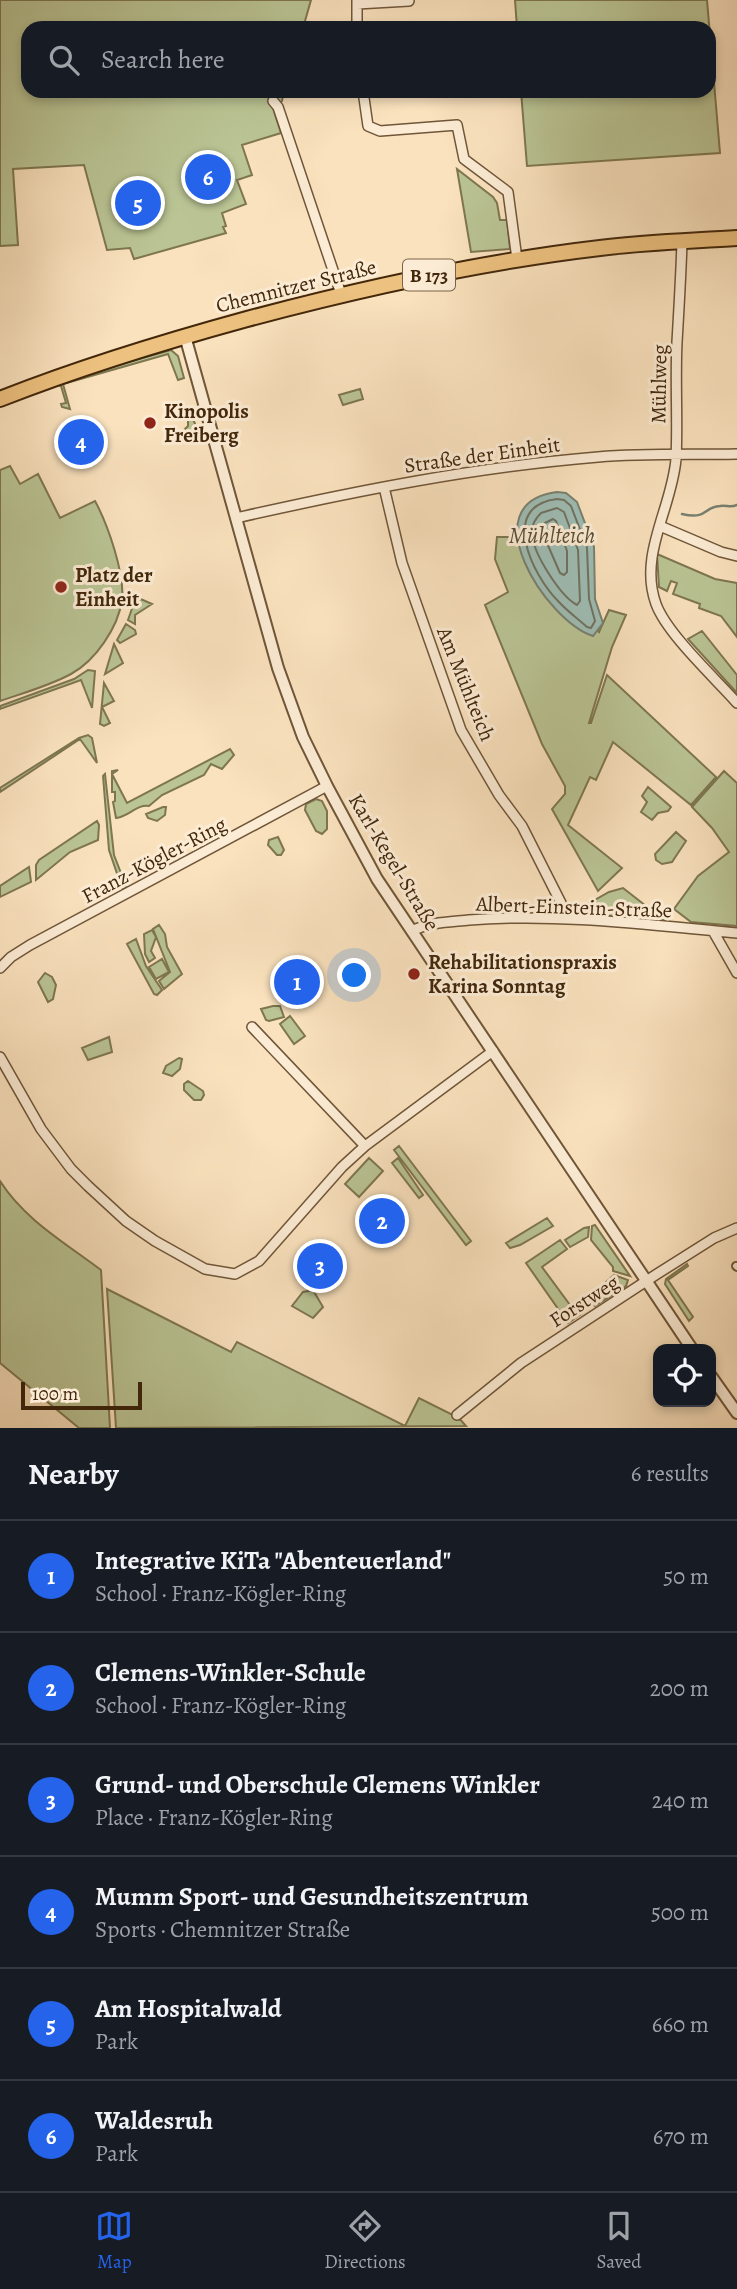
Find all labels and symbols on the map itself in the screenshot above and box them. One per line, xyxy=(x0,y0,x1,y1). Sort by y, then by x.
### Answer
pin: 6 xyxy=(185,151,231,203)
pin: 5 xyxy=(115,177,161,229)
street label: Chemnitzer Straße xyxy=(213,253,379,319)
road number: B 173 xyxy=(403,260,455,290)
street label: Mühlweg xyxy=(644,344,674,424)
place label: Kinopolis Freiberg xyxy=(164,397,249,449)
marker: Kinopolis Freiberg xyxy=(142,415,158,431)
pin: 4 xyxy=(58,416,104,468)
street label: Straße der Einheit xyxy=(402,430,562,480)
water label: Mühlteich xyxy=(509,520,595,551)
place label: Platz der Einheit xyxy=(75,561,153,613)
marker: Platz der Einheit xyxy=(53,579,69,595)
street label: Am Mühlteich xyxy=(430,622,502,745)
street label: Karl-Kegel-Straße xyxy=(342,788,446,936)
street label: Franz-Kögler-Ring xyxy=(77,810,232,910)
street label: Albert-Einstein-Straße xyxy=(474,890,673,924)
place label: Rehabilitationspraxis Karina Sonntag xyxy=(428,948,617,1000)
pin: 1 xyxy=(274,956,320,1008)
your location xyxy=(337,958,371,992)
marker: Rehabilitationspraxis Karina Sonntag xyxy=(406,966,422,982)
pin: 2 xyxy=(359,1195,405,1247)
pin: 3 xyxy=(297,1240,343,1292)
street label: Forstweg xyxy=(544,1268,625,1334)
scale bar xyxy=(21,1379,142,1411)

